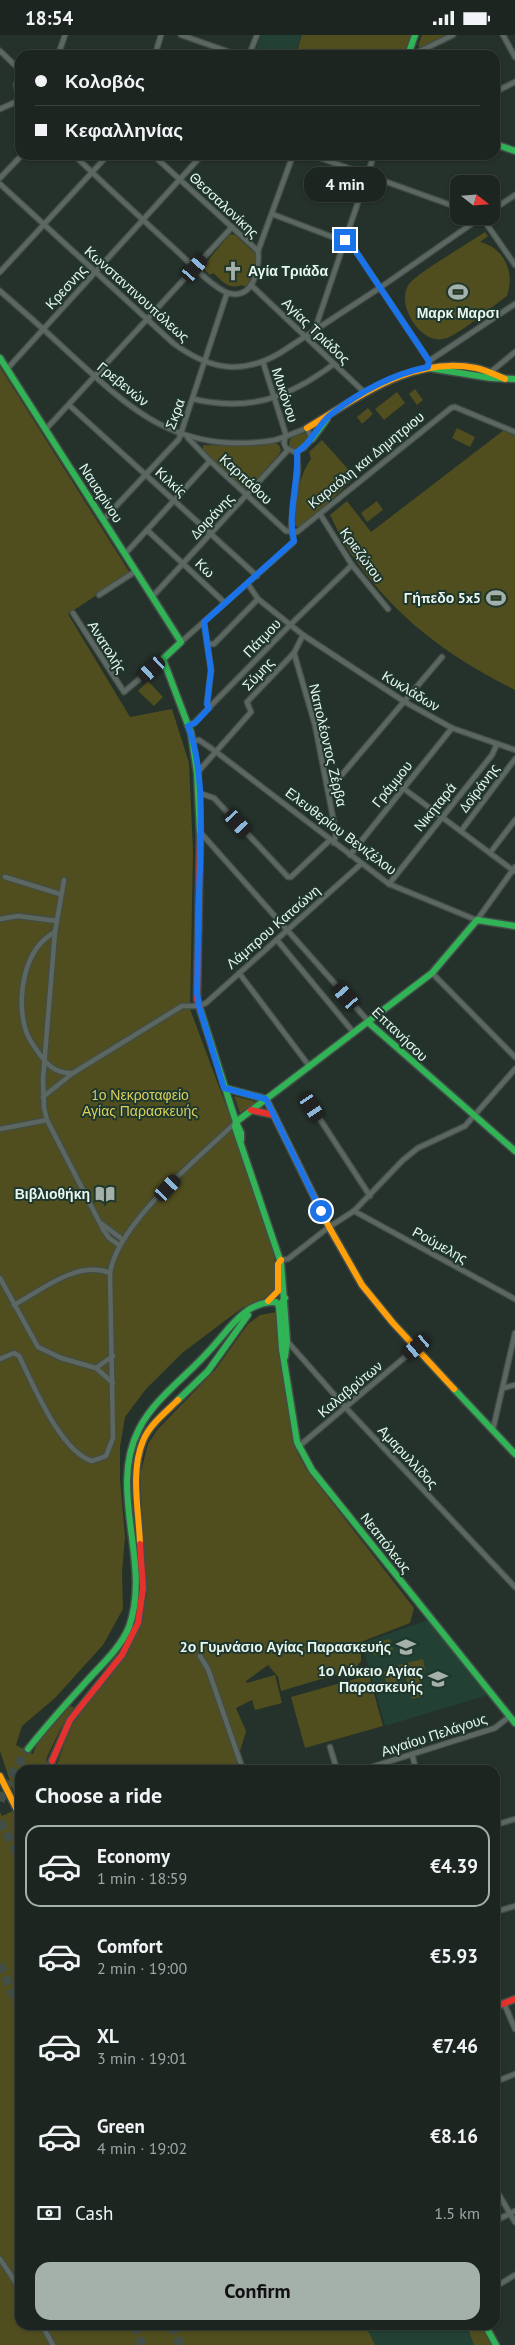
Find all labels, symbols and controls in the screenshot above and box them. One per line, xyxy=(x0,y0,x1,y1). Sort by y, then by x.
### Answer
text: 18:54 xyxy=(25,6,73,30)
text: Κολοβός xyxy=(65,69,145,93)
text: Κεφαλληνίας xyxy=(65,118,183,142)
callout: 4 min xyxy=(304,167,386,203)
street label: Θεσσαλονίκης xyxy=(185,168,263,242)
text: 4 min xyxy=(325,174,365,194)
north arrow xyxy=(450,175,500,225)
map controls xyxy=(450,175,500,225)
route end xyxy=(334,229,356,251)
street label: Κωνσταντινουπόλεως xyxy=(81,242,193,346)
car xyxy=(179,252,210,284)
church icon: Αγία Τριάδα xyxy=(222,260,244,282)
street label: Κρεσνης xyxy=(41,261,91,313)
place label: Αγία Τριάδα xyxy=(248,262,329,280)
sports icon: Μαρκ Μαρσι xyxy=(447,281,469,303)
street label: Αγίας Τριάδος xyxy=(278,294,354,368)
place label: Μαρκ Μαρσι xyxy=(417,304,499,322)
street label: Γρεβενών xyxy=(94,358,152,410)
street label: Μυκόνου xyxy=(268,365,302,425)
street label: Σκρα xyxy=(161,396,189,432)
street label: Καραόλη και Δημητριου xyxy=(304,408,428,512)
street label: Καρπάθου xyxy=(216,450,276,508)
street label: Ναυαρίνου xyxy=(75,460,127,526)
street label: Κιλκίς xyxy=(151,463,191,501)
street label: Δοιράνης xyxy=(186,489,238,543)
street label: Κριεζώτου xyxy=(336,524,388,586)
street label: Κω xyxy=(192,555,219,581)
sports icon: Γήπεδο 5x5 xyxy=(485,587,507,609)
place label: Γήπεδο 5x5 xyxy=(404,589,481,607)
street label: Πάτμου xyxy=(239,615,285,661)
street label: Ανατολής xyxy=(84,617,130,677)
car xyxy=(135,653,168,685)
street label: Σύμης xyxy=(238,654,278,694)
street label: Κυκλάδων xyxy=(379,667,443,715)
street label: Ναπολέοντος Ζέρβα xyxy=(305,682,351,808)
street label: Γράμμου xyxy=(368,757,416,811)
street label: Δοϊράνης xyxy=(455,760,503,816)
street label: Νικηταρά xyxy=(410,779,460,835)
street label: Ελευθερίου Βενιζέλου xyxy=(282,783,400,879)
car xyxy=(222,807,253,839)
street label: Λάμπρου Κατσώνη xyxy=(222,881,324,973)
car xyxy=(330,980,361,1012)
street label: Επτανήσου xyxy=(368,1003,432,1065)
park label: 1ο Νεκροταφείο Αγίας Παρασκευής xyxy=(82,1086,198,1120)
car xyxy=(297,1090,326,1124)
car xyxy=(152,1172,183,1204)
library icon: Βιβλιοθήκη xyxy=(94,1183,116,1205)
place label: Βιβλιοθήκη xyxy=(15,1185,90,1203)
route start xyxy=(310,1200,332,1222)
street label: Ρούμελης xyxy=(409,1223,471,1268)
car xyxy=(400,1332,433,1362)
street label: Καλαβρύτων xyxy=(314,1357,386,1421)
street label: Αμαρυλλίδος xyxy=(374,1422,442,1493)
street label: Νεαπόλεως xyxy=(357,1509,415,1577)
school or university icon: 2ο Γυμνάσιο Αγίας Παρασκευής xyxy=(395,1636,417,1658)
place label: 2ο Γυμνάσιο Αγίας Παρασκευής xyxy=(180,1638,391,1656)
place label: 1ο Λύκειο Αγίας Παρασκευής xyxy=(318,1662,423,1696)
school or university icon: 1ο Λύκειο Αγίας Παρασκευής xyxy=(427,1668,449,1690)
street label: Αιγαίου Πελάγους xyxy=(379,1709,489,1761)
text: Choose a ride xyxy=(35,1781,162,1809)
icon: car xyxy=(37,1844,82,1889)
text: Economy xyxy=(97,1844,170,1868)
text: €4.39 xyxy=(430,1854,478,1878)
text: 1 min · 18:59 xyxy=(97,1868,187,1888)
icon: car xyxy=(37,1934,82,1979)
text: Comfort xyxy=(97,1934,163,1958)
text: €5.93 xyxy=(430,1944,478,1968)
text: 2 min · 19:00 xyxy=(97,1958,187,1978)
icon: car xyxy=(37,2024,82,2069)
text: XL xyxy=(97,2024,119,2048)
text: €7.46 xyxy=(432,2034,478,2058)
text: 3 min · 19:01 xyxy=(97,2048,187,2068)
icon: car xyxy=(37,2114,82,2159)
text: Green xyxy=(97,2114,145,2138)
text: €8.16 xyxy=(430,2124,478,2148)
text: 4 min · 19:02 xyxy=(97,2138,187,2158)
icon: cash xyxy=(35,2199,63,2227)
text: Cash xyxy=(75,2201,113,2225)
text: 1.5 km xyxy=(434,2203,480,2223)
button: Confirm xyxy=(35,2262,480,2320)

